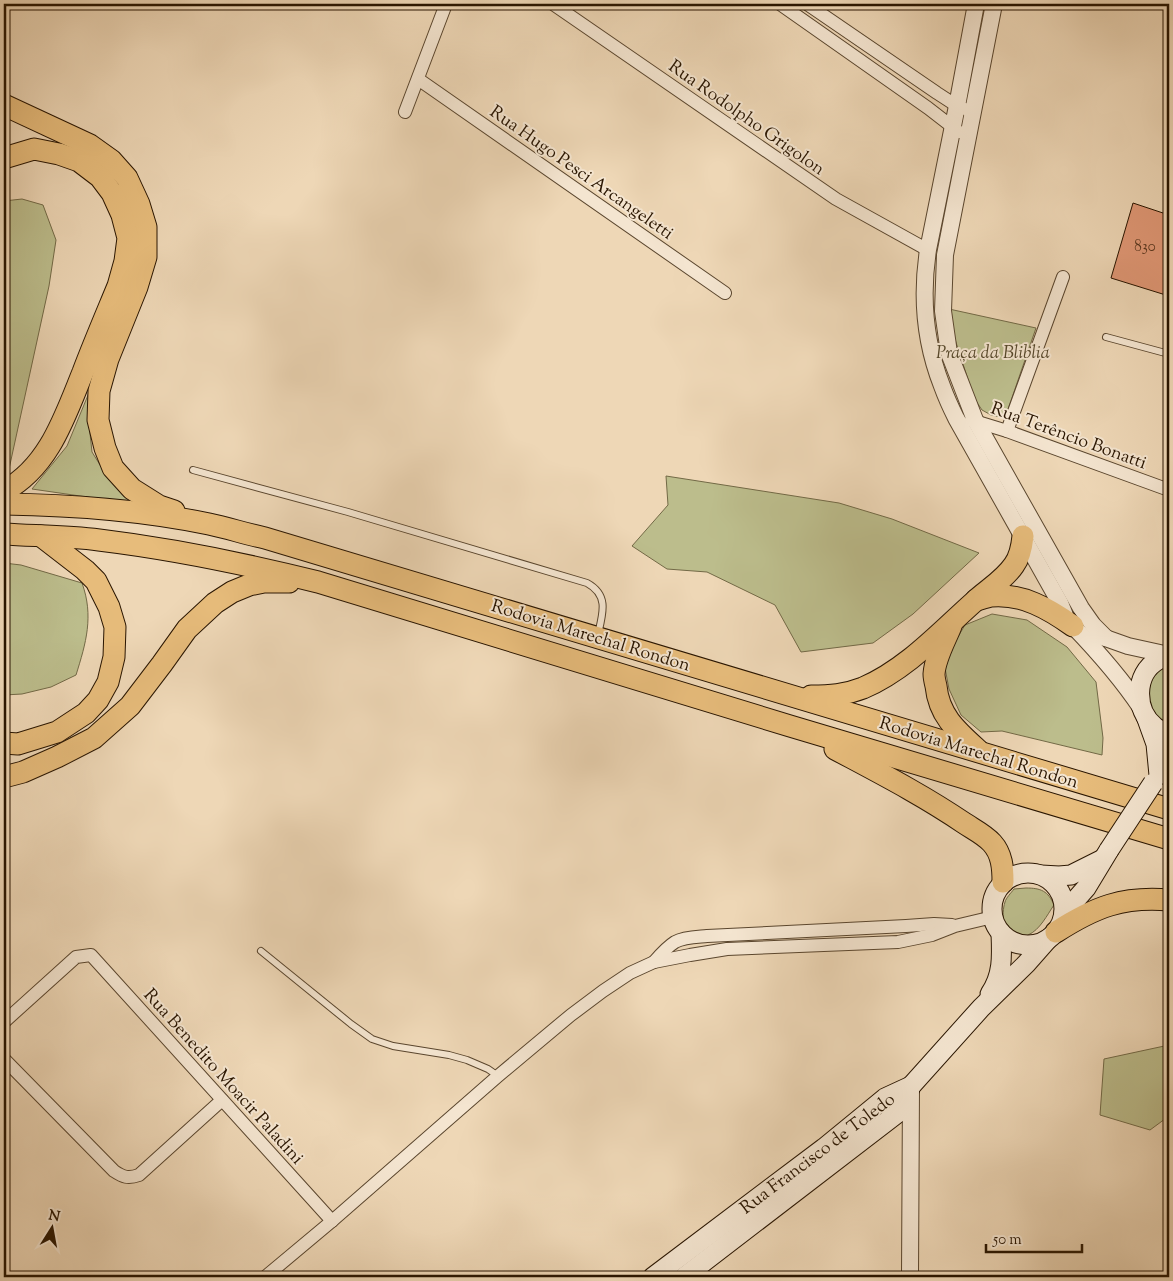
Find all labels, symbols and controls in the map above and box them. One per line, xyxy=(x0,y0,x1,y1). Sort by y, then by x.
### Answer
street label: Rua Rodolpho Grigolon xyxy=(662,55,830,183)
street label: Rua Hugo Pesci Arcangeletti xyxy=(484,100,678,247)
house number: 830 xyxy=(1134,237,1156,258)
park label: Praça da Bliblia xyxy=(936,341,1050,367)
street label: Rua Terêncio Bonatti xyxy=(987,397,1150,477)
street label: Rodovia Marechal Rondon xyxy=(488,594,693,680)
street label: Rodovia Marechal Rondon xyxy=(876,711,1081,797)
street label: Rua Benedito Moacir Paladini xyxy=(136,984,309,1171)
street label: Rua Francisco de Toledo xyxy=(735,1087,901,1222)
north arrow xyxy=(28,1204,78,1254)
text: N xyxy=(47,1206,61,1228)
scale bar xyxy=(986,1221,1082,1253)
text: 50 m xyxy=(992,1230,1022,1251)

